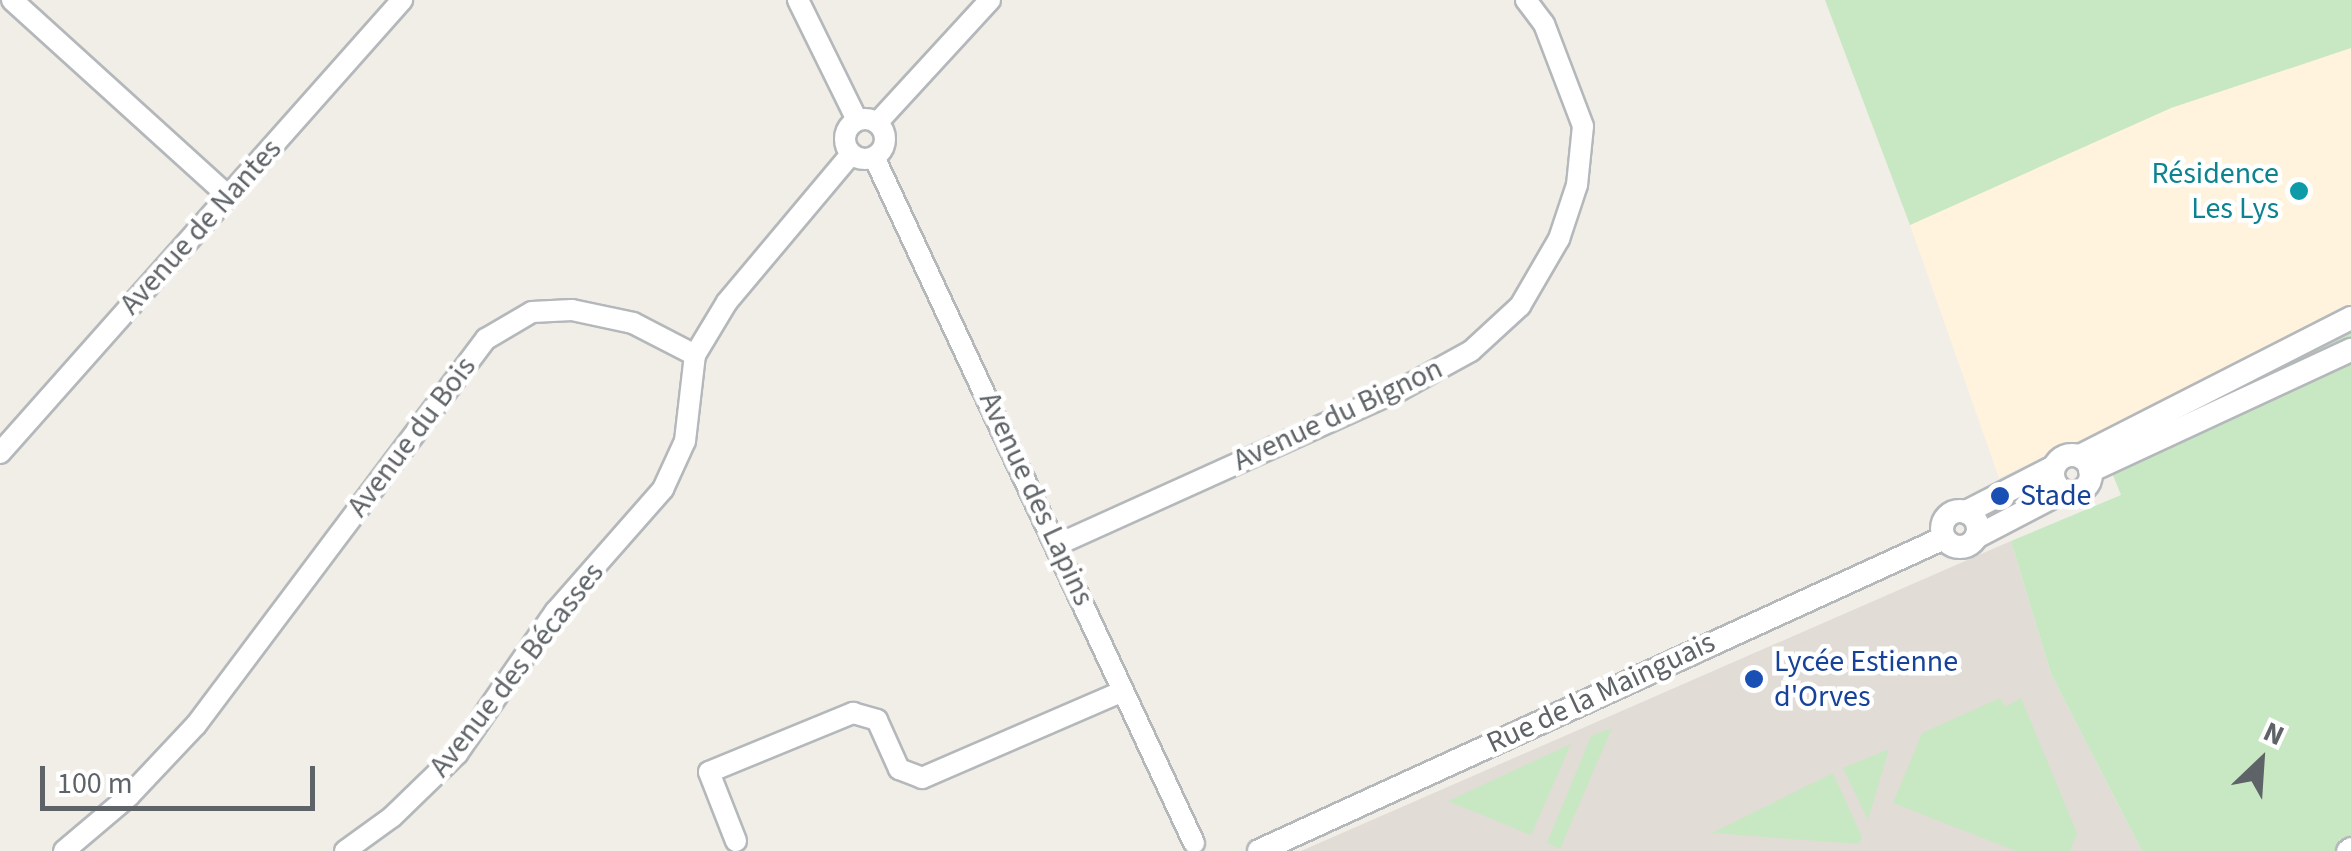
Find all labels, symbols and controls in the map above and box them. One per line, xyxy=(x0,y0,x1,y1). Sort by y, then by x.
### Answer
street label: Avenue de Nantes xyxy=(113,132,289,322)
place label: Résidence Les Lys xyxy=(2152,156,2279,226)
marker: Résidence Les Lys xyxy=(2288,180,2310,202)
street label: Avenue du Bois xyxy=(340,350,484,524)
street label: Avenue du Bignon xyxy=(1228,351,1448,479)
street label: Avenue des Lapins xyxy=(971,387,1101,611)
place label: Stade xyxy=(2020,478,2091,514)
marker: Stade xyxy=(1989,485,2011,507)
street label: Avenue des Bécasses xyxy=(422,556,612,784)
street label: Rue de la Mainguais xyxy=(1481,624,1721,762)
place label: Lycée Estienne d'Orves xyxy=(1774,644,1958,714)
marker: Lycée Estienne d'Orves xyxy=(1743,668,1765,690)
north arrow xyxy=(2211,711,2311,811)
text: N xyxy=(2257,712,2291,756)
scale bar xyxy=(45,746,320,808)
text: 100 m xyxy=(57,762,133,805)

